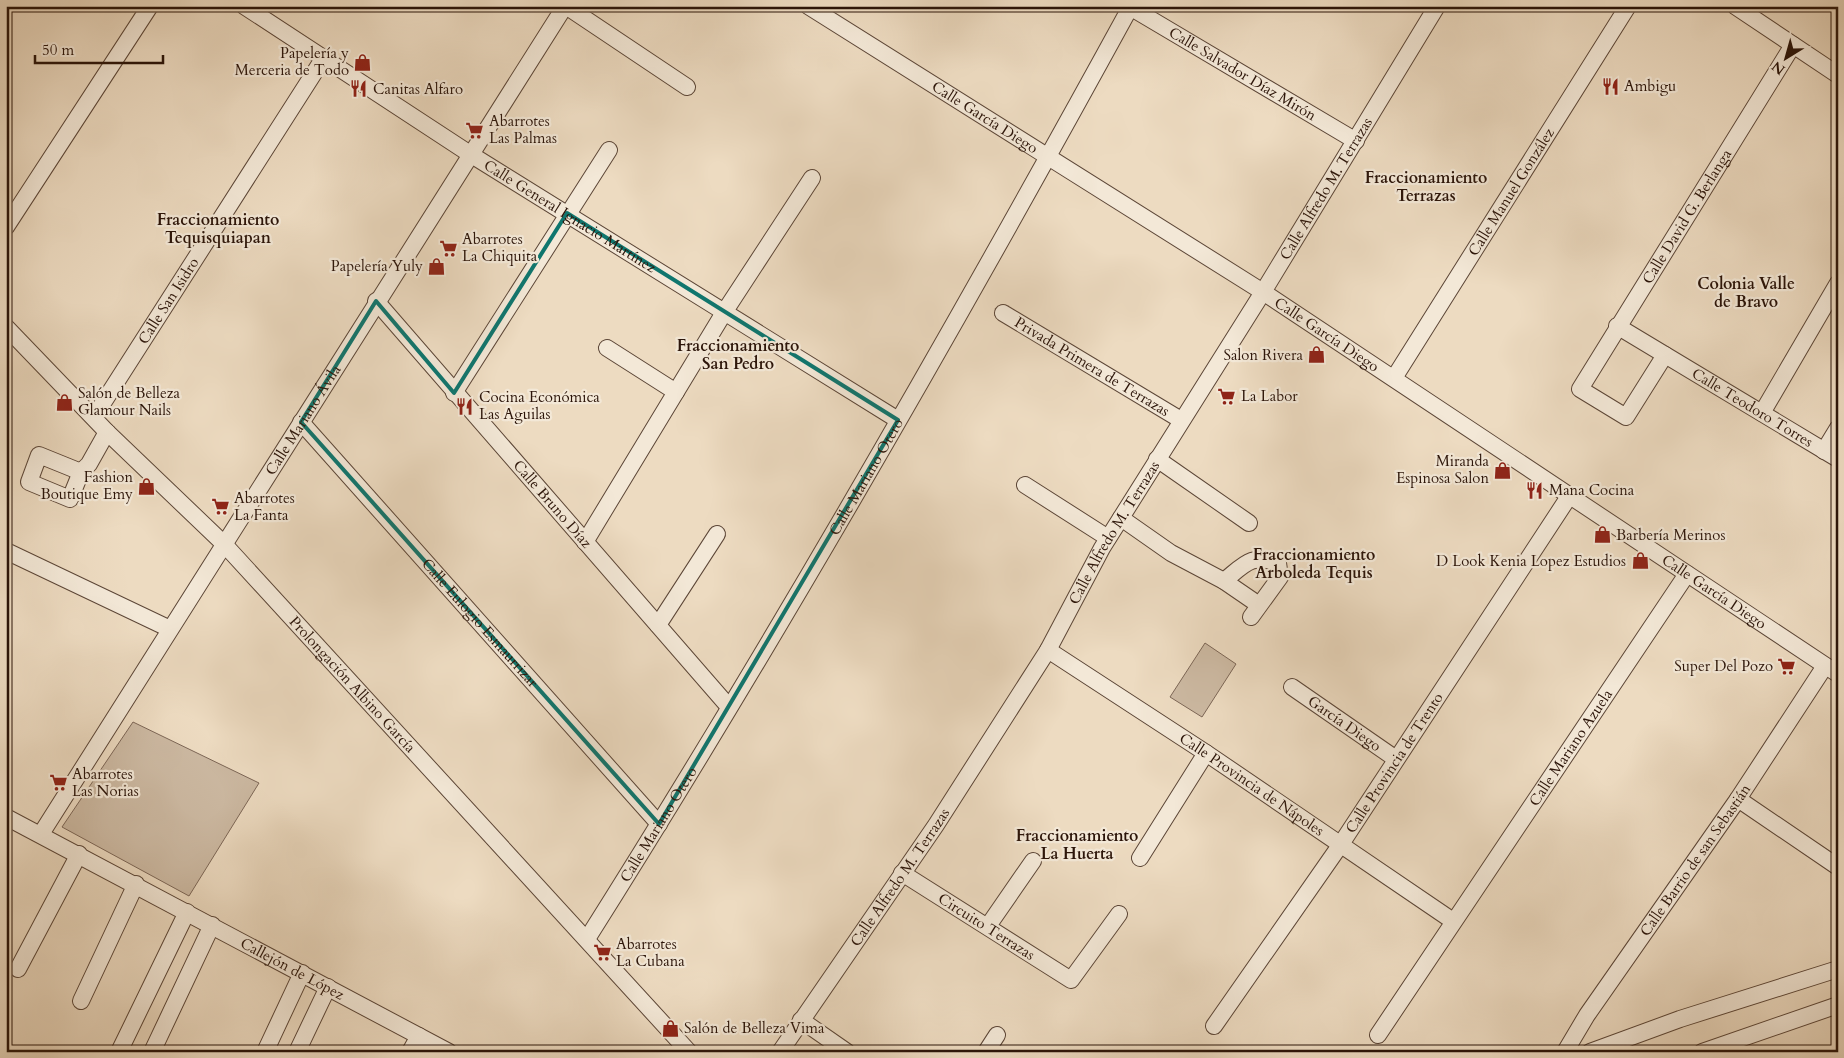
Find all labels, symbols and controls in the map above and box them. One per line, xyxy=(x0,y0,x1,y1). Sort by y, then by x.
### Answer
street label: Calle Salvador Díaz Mirón xyxy=(1165,22,1320,126)
scale bar xyxy=(35,32,162,64)
north arrow xyxy=(1762,32,1812,82)
text: 50 m xyxy=(42,40,74,60)
place label: Papelería y Merceria de Todo xyxy=(235,43,349,80)
shop icon: Papelería y Merceria de Todo xyxy=(353,52,373,72)
text: N xyxy=(1768,57,1789,79)
street label: Calle García Diego xyxy=(928,76,1042,158)
restaurant icon: Ambigu xyxy=(1600,76,1620,96)
place label: Ambigu xyxy=(1624,76,1676,96)
restaurant icon: Canitas Alfaro xyxy=(349,79,369,99)
place label: Canitas Alfaro xyxy=(373,79,463,99)
place label: Abarrotes Las Palmas xyxy=(489,111,557,148)
street label: Calle Alfredo M. Terrazas xyxy=(1275,114,1377,264)
supermarket icon: Abarrotes Las Palmas xyxy=(465,120,485,140)
street label: Calle Manuel González xyxy=(1463,124,1559,260)
street label: Calle David G. Berlanga xyxy=(1638,145,1736,288)
street label: Calle General Ignacio Martínez xyxy=(480,155,660,277)
district label: Fraccionamiento Terrazas xyxy=(1365,167,1487,207)
district label: Fraccionamiento Tequisquiapan xyxy=(157,209,279,249)
place label: Abarrotes La Chiquita xyxy=(462,229,538,266)
supermarket icon: Abarrotes La Chiquita xyxy=(438,238,458,258)
street label: Calle San Isidro xyxy=(133,254,203,348)
place label: Papelería Yuly xyxy=(331,256,423,276)
shop icon: Papelería Yuly xyxy=(427,256,447,276)
district label: Colonia Valle de Bravo xyxy=(1697,273,1795,313)
street label: Calle García Diego xyxy=(1271,292,1383,376)
street label: Privada Primera de Terrazas xyxy=(1011,312,1173,421)
district label: Fraccionamiento San Pedro xyxy=(677,335,799,375)
place label: Salon Rivera xyxy=(1224,345,1304,365)
shop icon: Salon Rivera xyxy=(1307,345,1327,365)
street label: Calle Mariano Ávila xyxy=(261,361,346,479)
street label: Calle Teodoro Torres xyxy=(1688,363,1817,452)
place label: Salón de Belleza Glamour Nails xyxy=(78,383,180,420)
supermarket icon: La Labor xyxy=(1217,386,1237,406)
place label: La Labor xyxy=(1241,386,1298,406)
place label: Cocina Económica Las Aguilas xyxy=(479,387,600,424)
shop icon: Salón de Belleza Glamour Nails xyxy=(54,392,74,412)
restaurant icon: Cocina Económica Las Aguilas xyxy=(455,396,475,416)
street label: Calle Mariano Otero xyxy=(824,415,908,539)
place label: Miranda Espinosa Salon xyxy=(1396,451,1490,488)
street label: Calle Bruno Díaz xyxy=(509,456,597,553)
street label: Calle Alfredo M. Terrazas xyxy=(1064,457,1164,608)
shop icon: Miranda Espinosa Salon xyxy=(1493,460,1513,480)
place label: Fashion Boutique Emy xyxy=(41,467,133,504)
shop icon: Fashion Boutique Emy xyxy=(137,476,157,496)
restaurant icon: Mana Cocina xyxy=(1525,480,1545,500)
place label: Mana Cocina xyxy=(1549,480,1635,500)
place label: Abarrotes La Fanta xyxy=(234,488,295,525)
supermarket icon: Abarrotes La Fanta xyxy=(210,497,230,517)
shop icon: Barbería Merinos xyxy=(1592,525,1612,545)
place label: Barbería Merinos xyxy=(1616,525,1726,545)
district label: Fraccionamiento Arboleda Tequis xyxy=(1253,544,1375,584)
street label: Calle García Diego xyxy=(1658,550,1770,634)
place label: D Look Kenia Lopez Estudios xyxy=(1436,551,1626,571)
shop icon: D Look Kenia Lopez Estudios xyxy=(1630,551,1650,571)
street label: Calle Eulogio Esmaurrizar xyxy=(417,554,543,692)
street label: Prolongación Albino García xyxy=(285,612,420,757)
place label: Super Del Pozo xyxy=(1674,656,1773,676)
supermarket icon: Super Del Pozo xyxy=(1777,656,1797,676)
street label: Calle Mariano Azuela xyxy=(1524,685,1617,810)
street label: Calle Provincia de Trento xyxy=(1341,689,1448,837)
street label: García Diego xyxy=(1304,691,1385,756)
street label: Calle Provincia de Nápoles xyxy=(1175,728,1328,840)
street label: Calle Mariano Otero xyxy=(615,763,702,886)
place label: Abarrotes Las Norias xyxy=(72,764,139,801)
supermarket icon: Abarrotes Las Norias xyxy=(48,773,68,793)
street label: Calle Barrio de san Sebastián xyxy=(1635,780,1755,940)
street label: Calle Alfredo M. Terrazas xyxy=(846,804,954,950)
district label: Fraccionamiento La Huerta xyxy=(1016,825,1138,865)
street label: Circuito Terrazas xyxy=(934,888,1039,965)
street label: Callejón de López xyxy=(237,933,348,1005)
place label: Abarrotes La Cubana xyxy=(616,934,685,971)
supermarket icon: Abarrotes La Cubana xyxy=(592,943,612,963)
shop icon: Salón de Belleza Vima xyxy=(660,1018,680,1038)
place label: Salón de Belleza Vima xyxy=(684,1018,825,1038)

